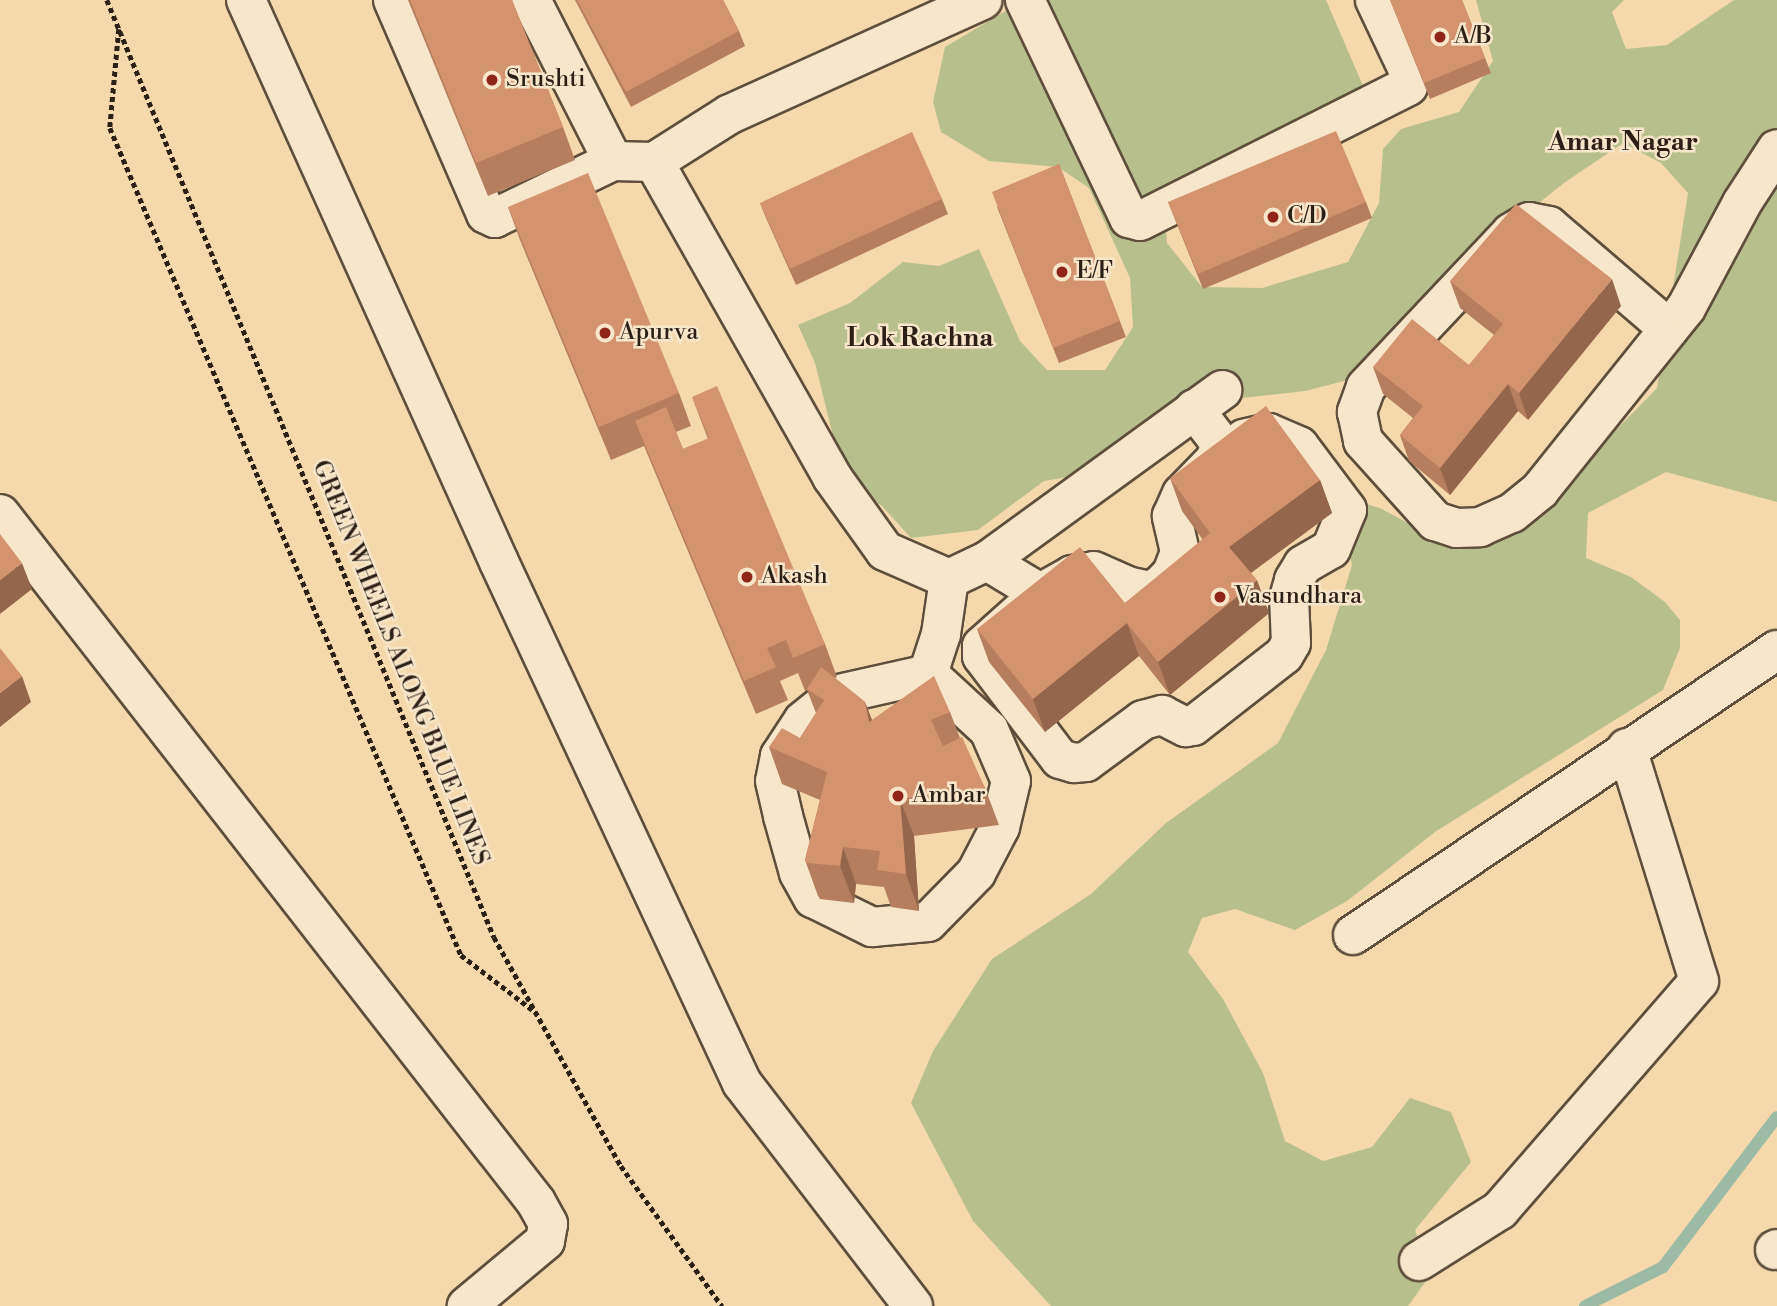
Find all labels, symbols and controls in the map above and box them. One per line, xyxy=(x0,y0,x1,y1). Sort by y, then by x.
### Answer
place label: A/B xyxy=(1454,23,1492,51)
marker: A/B xyxy=(1432,29,1448,45)
place label: Srushti xyxy=(506,66,586,94)
marker: Srushti xyxy=(484,72,500,88)
district label: Amar Nagar xyxy=(1548,127,1698,159)
place label: C/D xyxy=(1287,203,1327,231)
marker: C/D xyxy=(1265,209,1281,225)
place label: E/F xyxy=(1076,258,1113,286)
marker: E/F xyxy=(1054,264,1070,280)
place label: Apurva xyxy=(619,319,698,347)
district label: Lok Rachna xyxy=(847,323,993,355)
marker: Apurva xyxy=(597,325,613,341)
street label: GREEN WHEELS ALONG BLUE LINES xyxy=(305,456,495,870)
place label: Akash xyxy=(761,563,828,591)
marker: Akash xyxy=(739,569,755,585)
place label: Vasundhara xyxy=(1234,583,1362,611)
marker: Vasundhara xyxy=(1212,589,1228,605)
place label: Ambar xyxy=(912,782,986,810)
marker: Ambar xyxy=(890,788,906,804)

